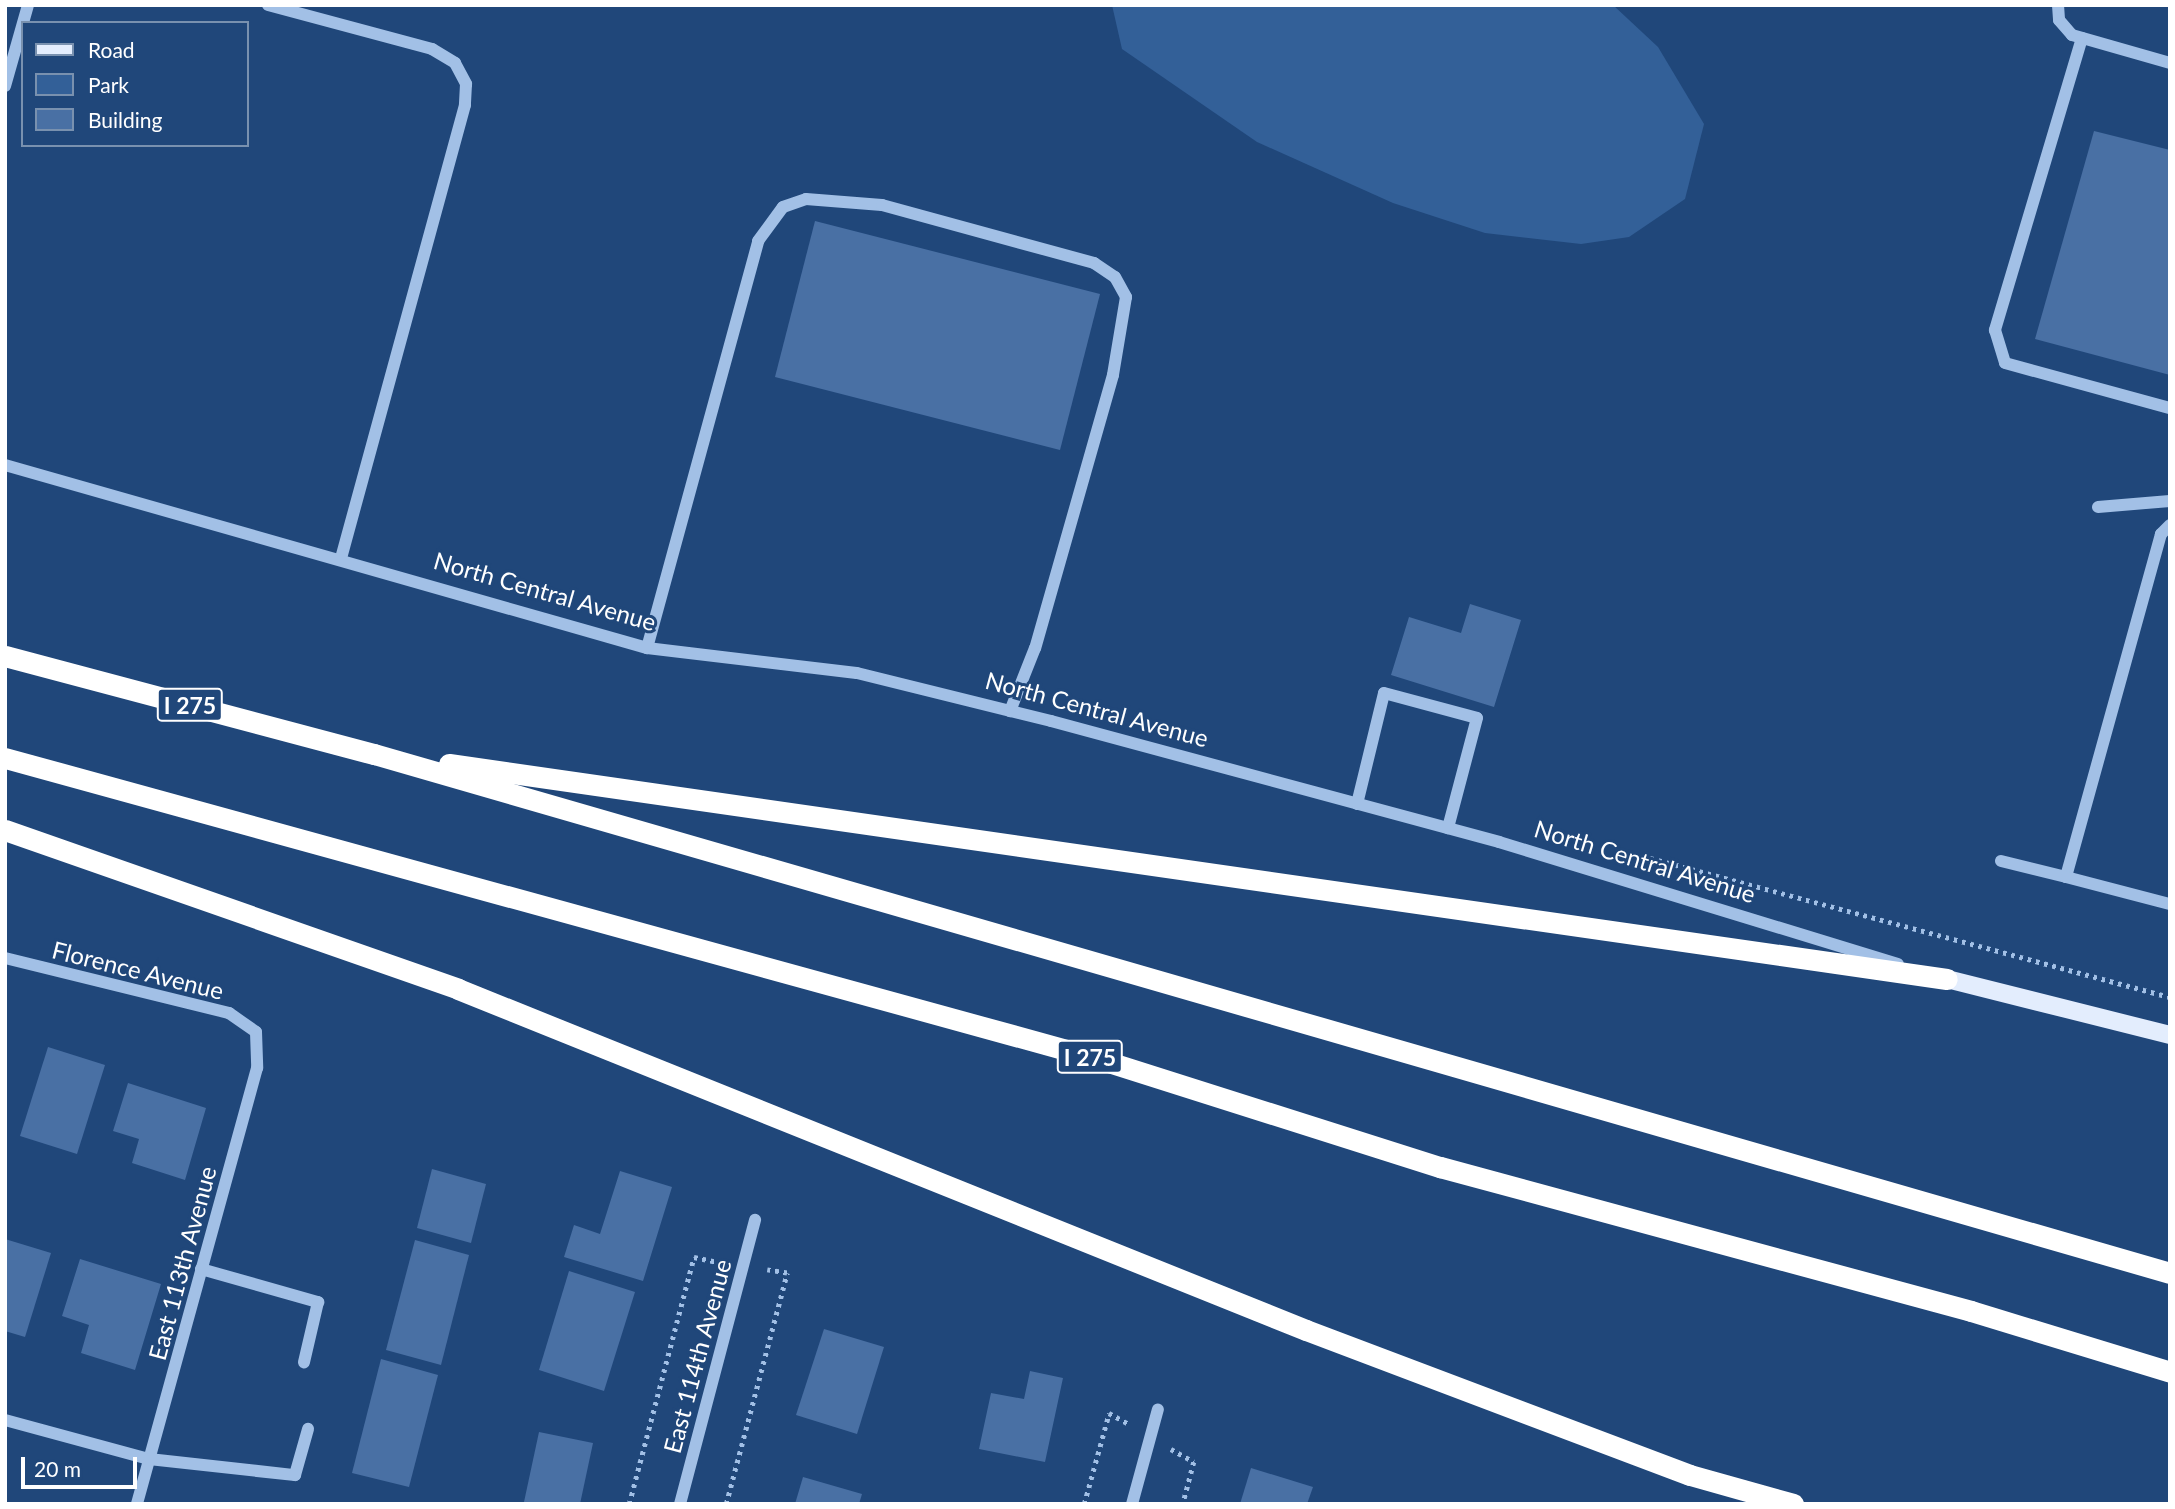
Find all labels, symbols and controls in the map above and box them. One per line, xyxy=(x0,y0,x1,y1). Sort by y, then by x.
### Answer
legend xyxy=(21,21,248,147)
text: Road xyxy=(88,37,135,62)
text: Park xyxy=(88,72,129,97)
text: Building xyxy=(88,107,163,132)
street label: North Central Avenue xyxy=(430,545,660,637)
street label: North Central Avenue xyxy=(982,665,1212,753)
road number: I 275 xyxy=(157,685,223,724)
street label: North Central Avenue xyxy=(1531,814,1759,908)
street label: Florence Avenue xyxy=(49,935,227,1005)
road number: I 275 xyxy=(1057,1038,1123,1076)
street label: East 113th Avenue xyxy=(142,1163,222,1363)
street label: East 114th Avenue xyxy=(657,1256,737,1456)
scale bar xyxy=(24,1442,140,1486)
text: 20 m xyxy=(34,1456,81,1481)

